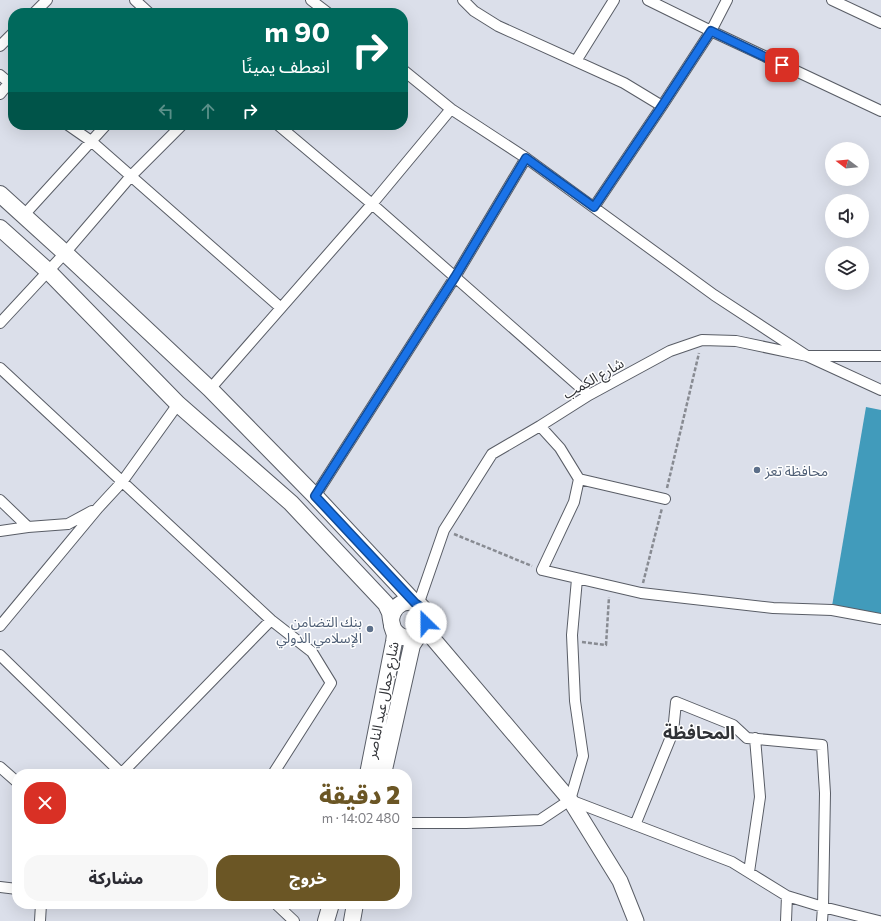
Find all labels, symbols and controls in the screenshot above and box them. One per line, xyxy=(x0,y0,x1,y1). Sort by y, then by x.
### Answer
text: 90 m xyxy=(264,14,330,48)
icon: right xyxy=(344,24,396,76)
pin xyxy=(765,48,799,82)
icon: arrive xyxy=(771,54,793,76)
text: انعطف يمينًا xyxy=(242,55,330,77)
icon: left xyxy=(155,100,177,122)
icon: ahead xyxy=(197,100,219,122)
icon: right xyxy=(239,100,261,122)
north arrow xyxy=(825,142,869,186)
map controls xyxy=(825,142,869,290)
button: sound xyxy=(825,194,869,238)
button: layers xyxy=(825,246,869,290)
street label: شارع الكمب xyxy=(560,354,628,405)
place label: محافظة تعز xyxy=(764,462,828,480)
marker: محافظة تعز xyxy=(752,465,762,475)
position arrow xyxy=(405,602,447,644)
place label: بنك التضامن الإسلامي الدولي xyxy=(276,613,362,649)
marker: بنك التضامن الإسلامي الدولي xyxy=(365,624,375,634)
street label: شارع جمال عبد الناصر xyxy=(362,640,405,761)
district label: المحافظة xyxy=(663,721,735,743)
text: 2 دقيقة xyxy=(319,780,400,809)
button: close xyxy=(24,782,66,824)
text: 480 m · 14:02 xyxy=(322,810,400,826)
button: مشاركة xyxy=(24,855,208,901)
button: خروج xyxy=(216,855,400,901)

